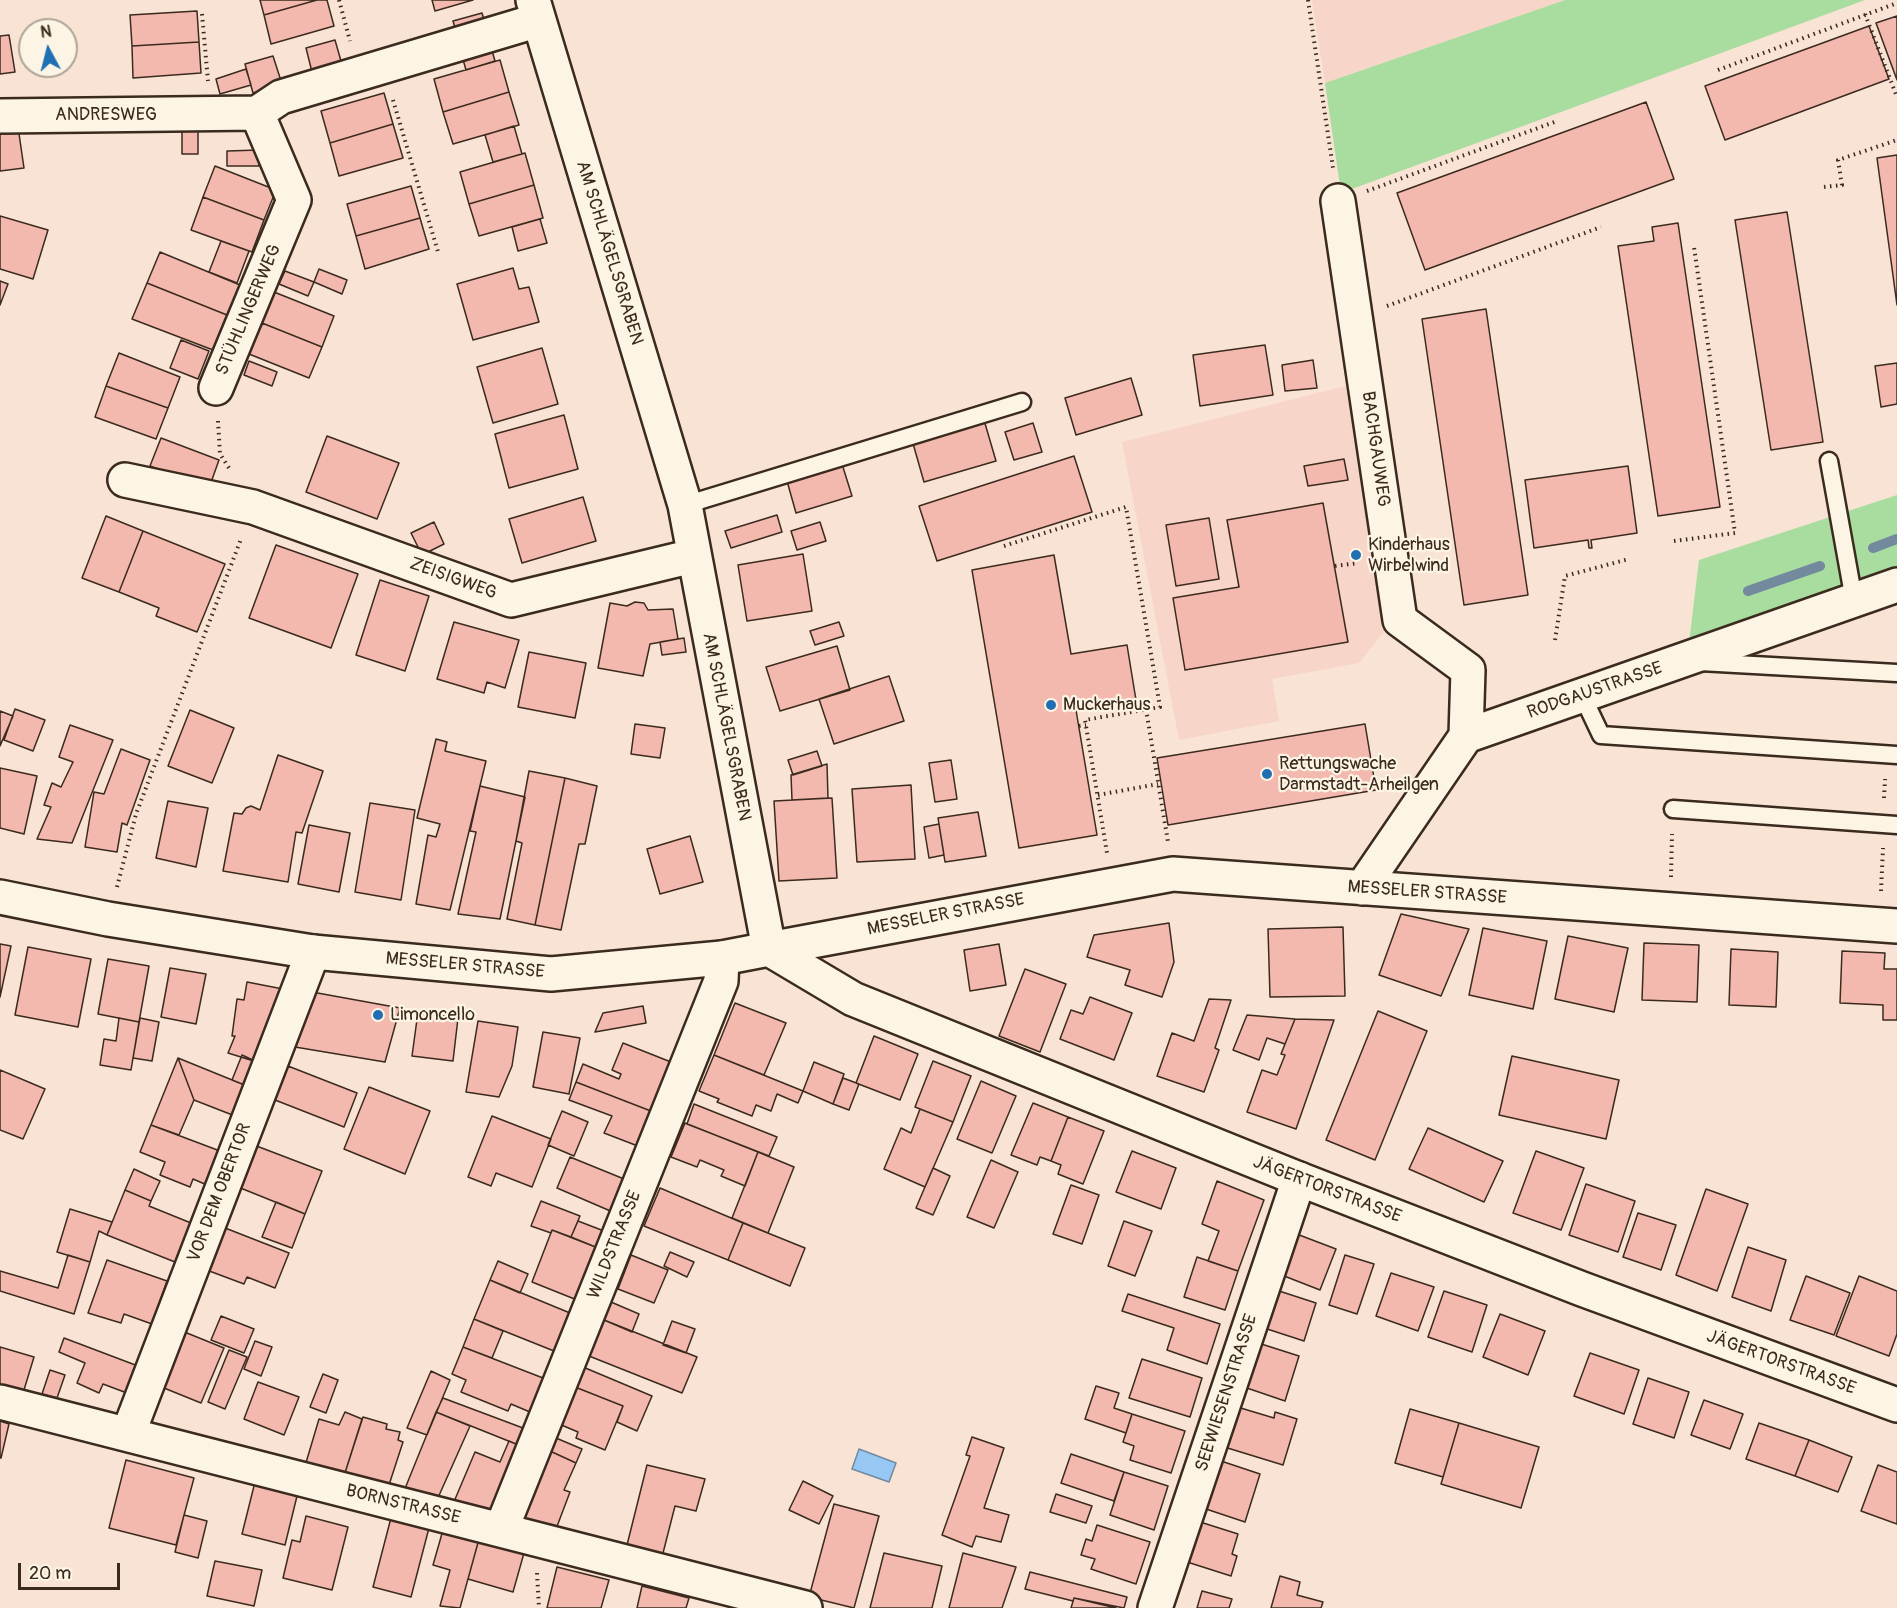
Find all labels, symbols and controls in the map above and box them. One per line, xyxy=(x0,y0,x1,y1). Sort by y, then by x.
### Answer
north arrow xyxy=(18,18,78,78)
text: N xyxy=(39,22,53,43)
street label: ANDRESWEG xyxy=(55,104,157,126)
street label: AM SCHLÄGELSGRABEN xyxy=(571,158,647,348)
street label: STÜHLINGERWEG xyxy=(212,241,286,379)
street label: BACHGAUWEG xyxy=(1356,390,1394,508)
place label: Kinderhaus Wirbelwind xyxy=(1368,534,1450,576)
marker: Kinderhaus Wirbelwind xyxy=(1349,548,1363,562)
street label: ZEISIGWEG xyxy=(407,553,499,605)
street label: AM SCHLÄGELSGRABEN xyxy=(697,631,755,823)
street label: RODGAUSTRASSE xyxy=(1525,658,1665,724)
place label: Muckerhaus xyxy=(1063,694,1151,716)
marker: Muckerhaus xyxy=(1044,698,1058,712)
place label: Rettungswache Darmstadt-Arheilgen xyxy=(1279,753,1439,795)
marker: Rettungswache Darmstadt-Arheilgen xyxy=(1260,767,1274,781)
street label: MESSELER STRASSE xyxy=(1347,877,1507,909)
street label: MESSELER STRASSE xyxy=(866,889,1026,941)
street label: MESSELER STRASSE xyxy=(385,948,545,984)
place label: Limoncello xyxy=(390,1004,475,1026)
marker: Limoncello xyxy=(371,1008,385,1022)
street label: VOR DEM OBERTOR xyxy=(184,1120,256,1266)
street label: JÄGERTORSTRASSE xyxy=(1250,1152,1404,1228)
street label: WILDSTRASSE xyxy=(583,1188,647,1302)
street label: SEEWIESENSTRASSE xyxy=(1191,1312,1263,1474)
street label: JÄGERTORSTRASSE xyxy=(1703,1326,1859,1400)
street label: BORNSTRASSE xyxy=(344,1480,462,1530)
scale bar xyxy=(21,1551,123,1589)
text: 20 m xyxy=(29,1562,71,1585)

